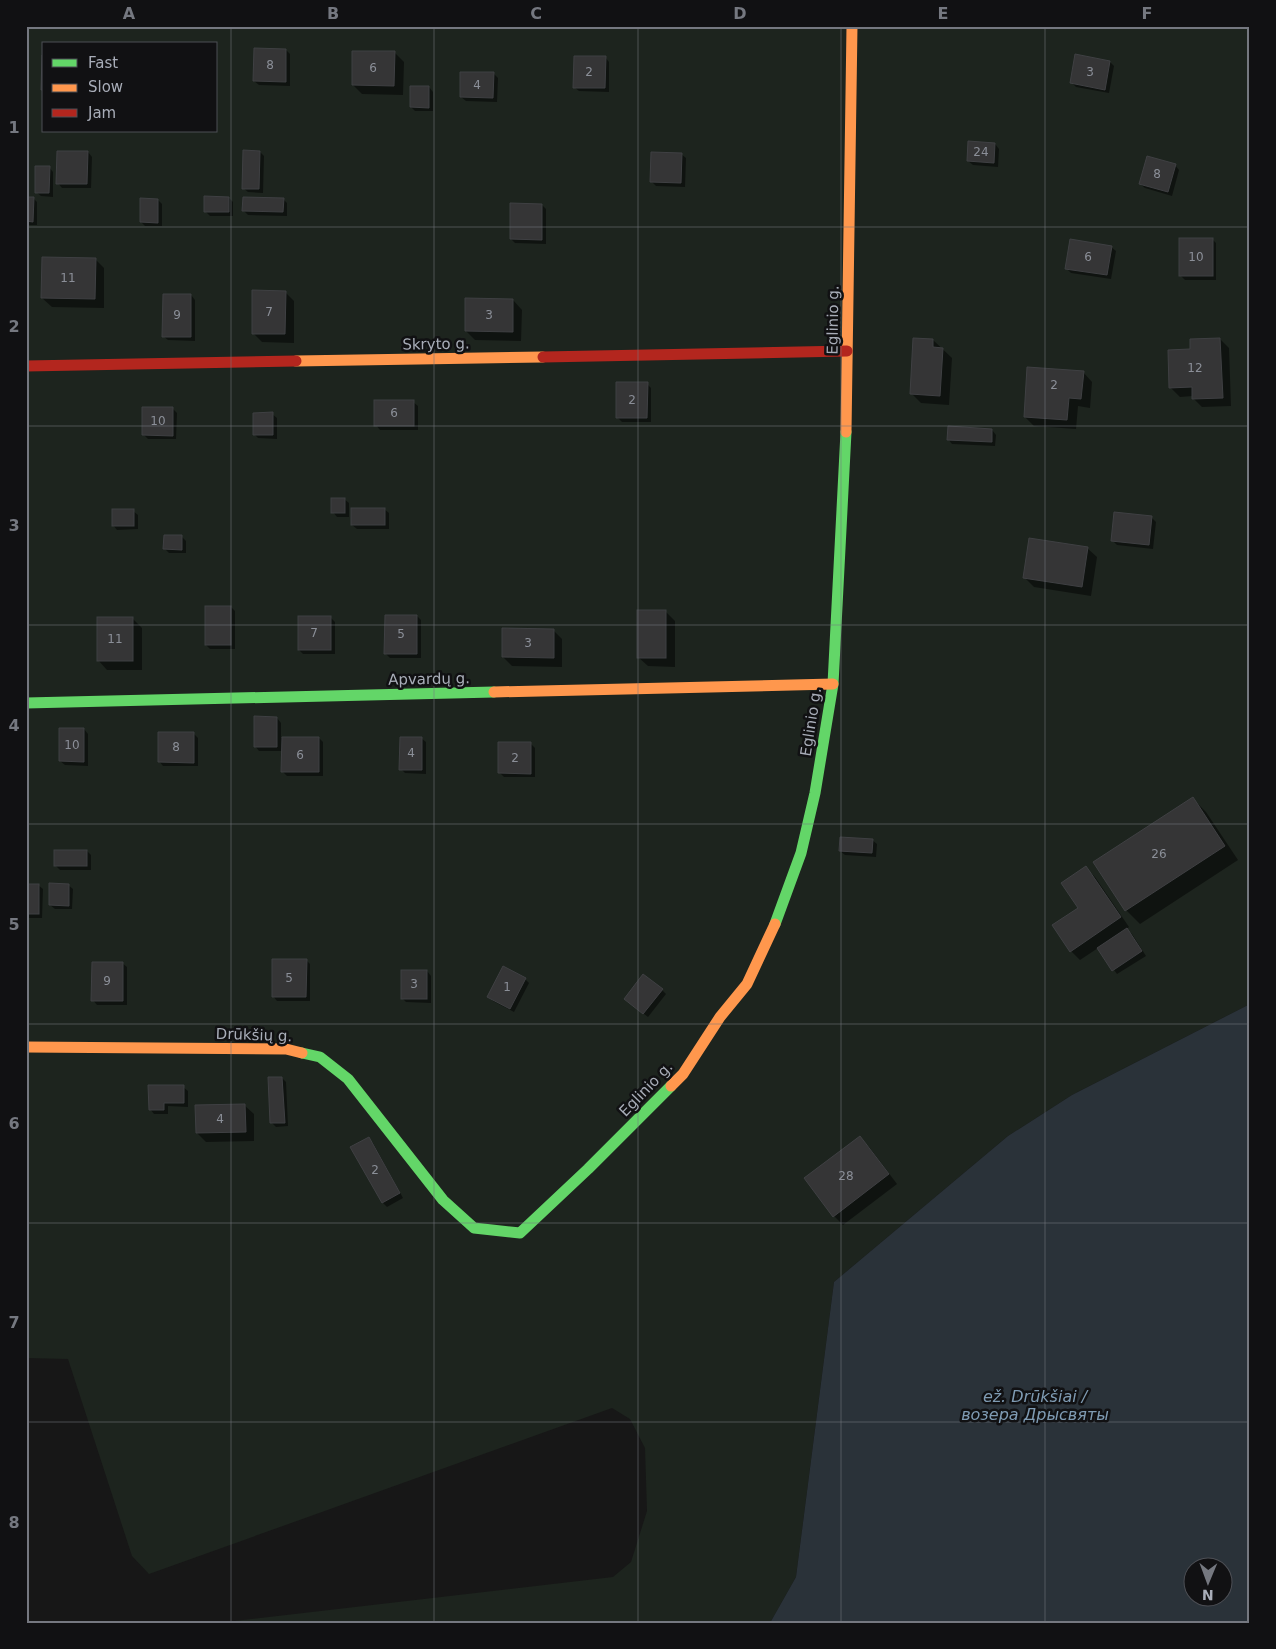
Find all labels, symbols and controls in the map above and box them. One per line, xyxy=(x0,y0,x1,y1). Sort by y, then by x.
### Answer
text: A xyxy=(123,4,136,23)
text: B xyxy=(327,4,339,23)
text: C xyxy=(530,4,542,23)
text: D xyxy=(733,4,747,23)
text: E xyxy=(938,4,948,23)
text: F xyxy=(1142,4,1152,23)
legend xyxy=(42,42,218,132)
text: Fast xyxy=(88,54,118,72)
house number: 8 xyxy=(266,58,274,72)
house number: 6 xyxy=(369,61,377,75)
house number: 2 xyxy=(585,65,593,79)
house number: 3 xyxy=(1086,65,1094,79)
text: Slow xyxy=(88,78,123,96)
house number: 4 xyxy=(473,78,481,92)
text: Jam xyxy=(87,104,116,122)
text: 1 xyxy=(8,118,20,137)
house number: 24 xyxy=(973,145,989,159)
house number: 8 xyxy=(1153,167,1161,181)
house number: 6 xyxy=(1084,250,1092,264)
house number: 10 xyxy=(1188,250,1204,264)
house number: 11 xyxy=(60,271,76,285)
street label: Eglinio g. xyxy=(823,285,843,355)
house number: 7 xyxy=(265,305,273,319)
house number: 9 xyxy=(173,308,181,322)
house number: 3 xyxy=(485,308,493,322)
text: 2 xyxy=(8,317,20,336)
street label: Skryto g. xyxy=(402,334,470,354)
house number: 12 xyxy=(1187,361,1203,375)
house number: 2 xyxy=(1050,378,1058,392)
house number: 2 xyxy=(628,393,636,407)
house number: 6 xyxy=(390,406,398,420)
house number: 10 xyxy=(150,414,166,428)
text: 3 xyxy=(8,516,20,535)
house number: 7 xyxy=(310,626,318,640)
house number: 5 xyxy=(397,627,405,641)
house number: 11 xyxy=(107,632,123,646)
house number: 3 xyxy=(524,636,532,650)
street label: Apvardų g. xyxy=(388,669,470,689)
street label: Eglinio g. xyxy=(797,686,825,758)
text: 4 xyxy=(8,716,20,735)
house number: 10 xyxy=(64,738,80,752)
house number: 8 xyxy=(172,740,180,754)
house number: 4 xyxy=(407,746,415,760)
house number: 6 xyxy=(296,748,304,762)
house number: 2 xyxy=(511,751,519,765)
house number: 26 xyxy=(1151,847,1167,861)
text: 5 xyxy=(8,915,20,934)
house number: 5 xyxy=(285,971,293,985)
house number: 9 xyxy=(103,974,111,988)
house number: 3 xyxy=(410,977,418,991)
house number: 1 xyxy=(503,980,511,994)
street label: Drūkšių g. xyxy=(215,1025,293,1045)
street label: Eglinio g. xyxy=(615,1058,677,1120)
house number: 4 xyxy=(216,1112,224,1126)
text: 6 xyxy=(8,1114,20,1133)
house number: 2 xyxy=(371,1163,379,1177)
house number: 28 xyxy=(838,1169,854,1183)
text: 7 xyxy=(8,1313,20,1332)
water label: ež. Drūkšiai / возера Дрысвяты xyxy=(961,1387,1109,1424)
text: 8 xyxy=(8,1513,20,1532)
north arrow xyxy=(1184,1556,1234,1606)
text: N xyxy=(1202,1587,1214,1603)

